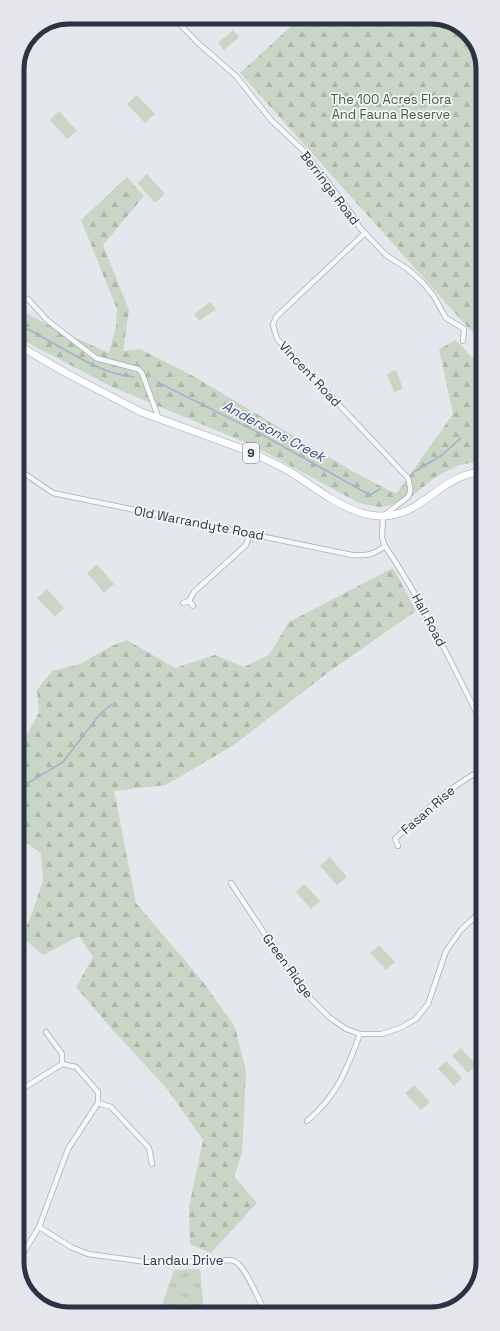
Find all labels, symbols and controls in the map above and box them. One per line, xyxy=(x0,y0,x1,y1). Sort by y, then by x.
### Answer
park label: The 100 Acres Flora And Fauna Reserve xyxy=(331,91,452,123)
street label: Berringa Road xyxy=(297,148,363,228)
street label: Vincent Road xyxy=(275,338,345,410)
water label: Andersons Creek xyxy=(220,396,330,466)
road number: 9 xyxy=(243,443,259,463)
street label: Old Warrandyte Road xyxy=(132,502,266,544)
street label: Hall Road xyxy=(408,591,450,649)
street label: Fasan Rise xyxy=(398,782,458,838)
street label: Green Ridge xyxy=(259,930,317,1002)
street label: Landau Drive xyxy=(143,1252,223,1269)

